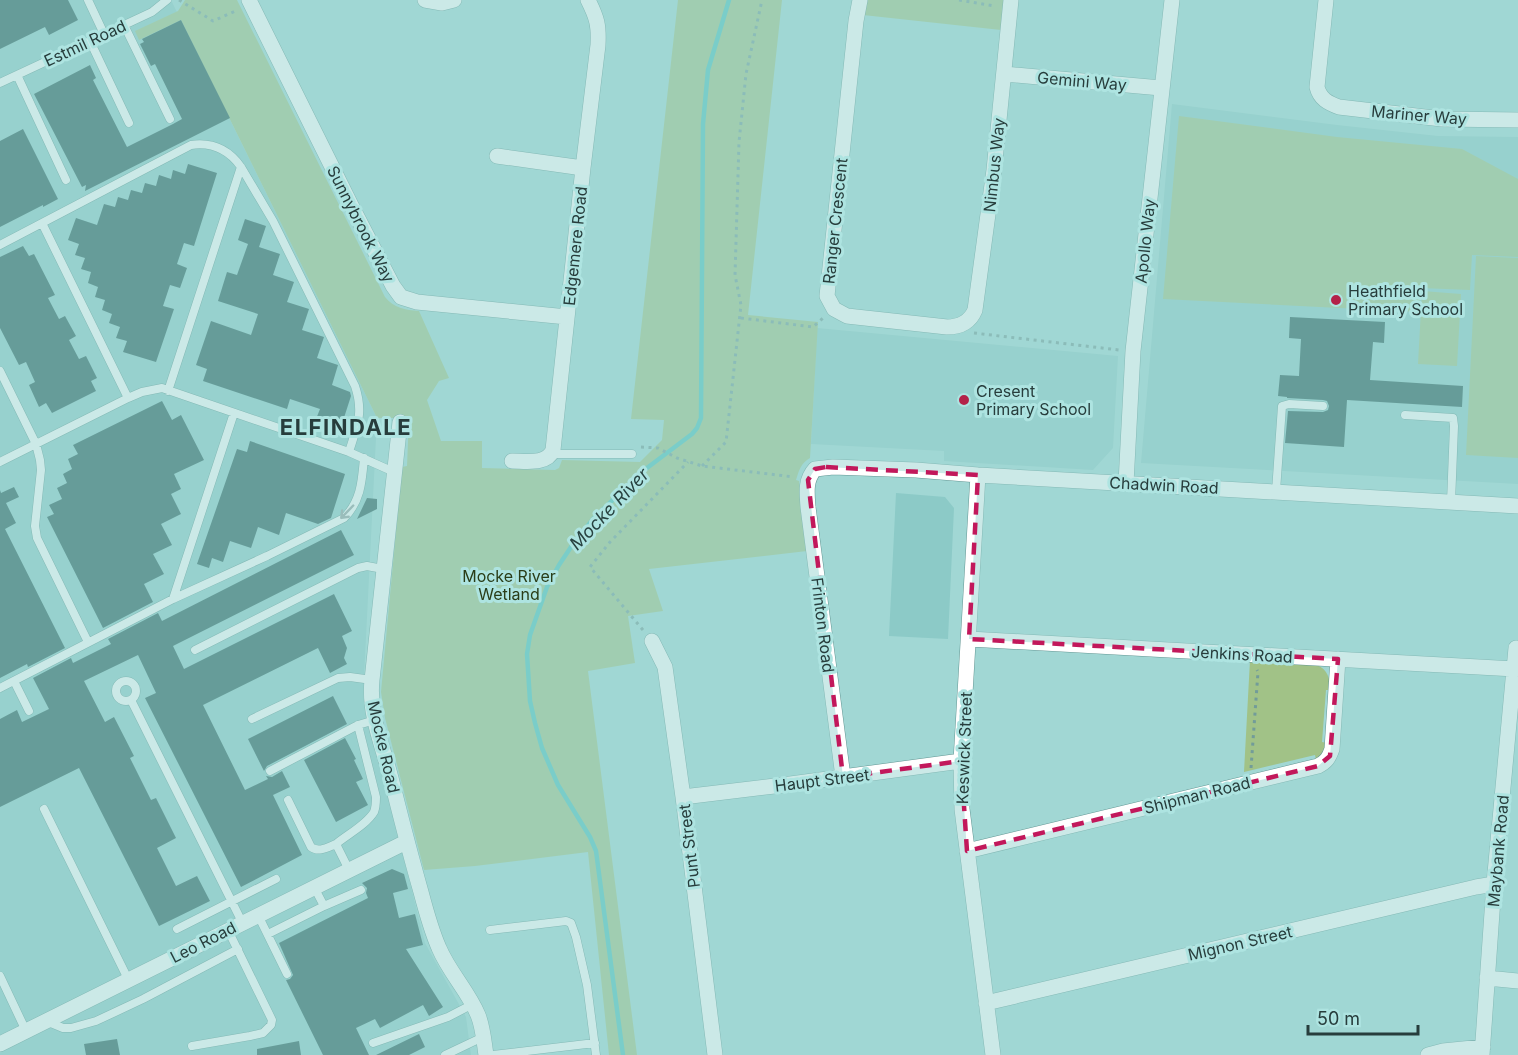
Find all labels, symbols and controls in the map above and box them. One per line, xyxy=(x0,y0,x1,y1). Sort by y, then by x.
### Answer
street label: Estmil Road xyxy=(41,15,129,71)
street label: Gemini Way xyxy=(1036,67,1128,95)
street label: Mariner Way xyxy=(1371,101,1467,129)
street label: Nimbus Way xyxy=(979,117,1009,213)
street label: Ranger Crescent xyxy=(818,157,852,285)
street label: Sunnybrook Way xyxy=(323,162,399,286)
street label: Edgemere Road xyxy=(559,185,591,307)
street label: Apollo Way xyxy=(1131,198,1159,284)
place label: Heathfield Primary School xyxy=(1348,281,1463,319)
marker: Heathfield Primary School xyxy=(1329,293,1343,307)
place label: Cresent Primary School xyxy=(976,381,1091,419)
marker: Cresent Primary School xyxy=(957,393,971,407)
district label: ELFINDALE xyxy=(280,414,412,440)
water label: Mocke River xyxy=(565,463,654,554)
street label: Chadwin Road xyxy=(1109,472,1219,498)
one-way arrow xyxy=(340,505,355,520)
park label: Mocke River Wetland xyxy=(462,566,556,604)
street label: Frinton Road xyxy=(807,576,839,674)
street label: Jenkins Road xyxy=(1191,641,1293,667)
street label: Keswick Street xyxy=(952,691,976,805)
street label: Mocke Road xyxy=(364,699,404,795)
street label: Haupt Street xyxy=(774,764,870,796)
street label: Shipman Road xyxy=(1142,772,1252,818)
street label: Maybank Road xyxy=(1483,794,1513,908)
street label: Punt Street xyxy=(674,803,704,889)
street label: Leo Road xyxy=(167,917,239,967)
street label: Mignon Street xyxy=(1186,921,1294,965)
scale bar xyxy=(1308,998,1418,1036)
text: 50 m xyxy=(1317,1008,1360,1029)

